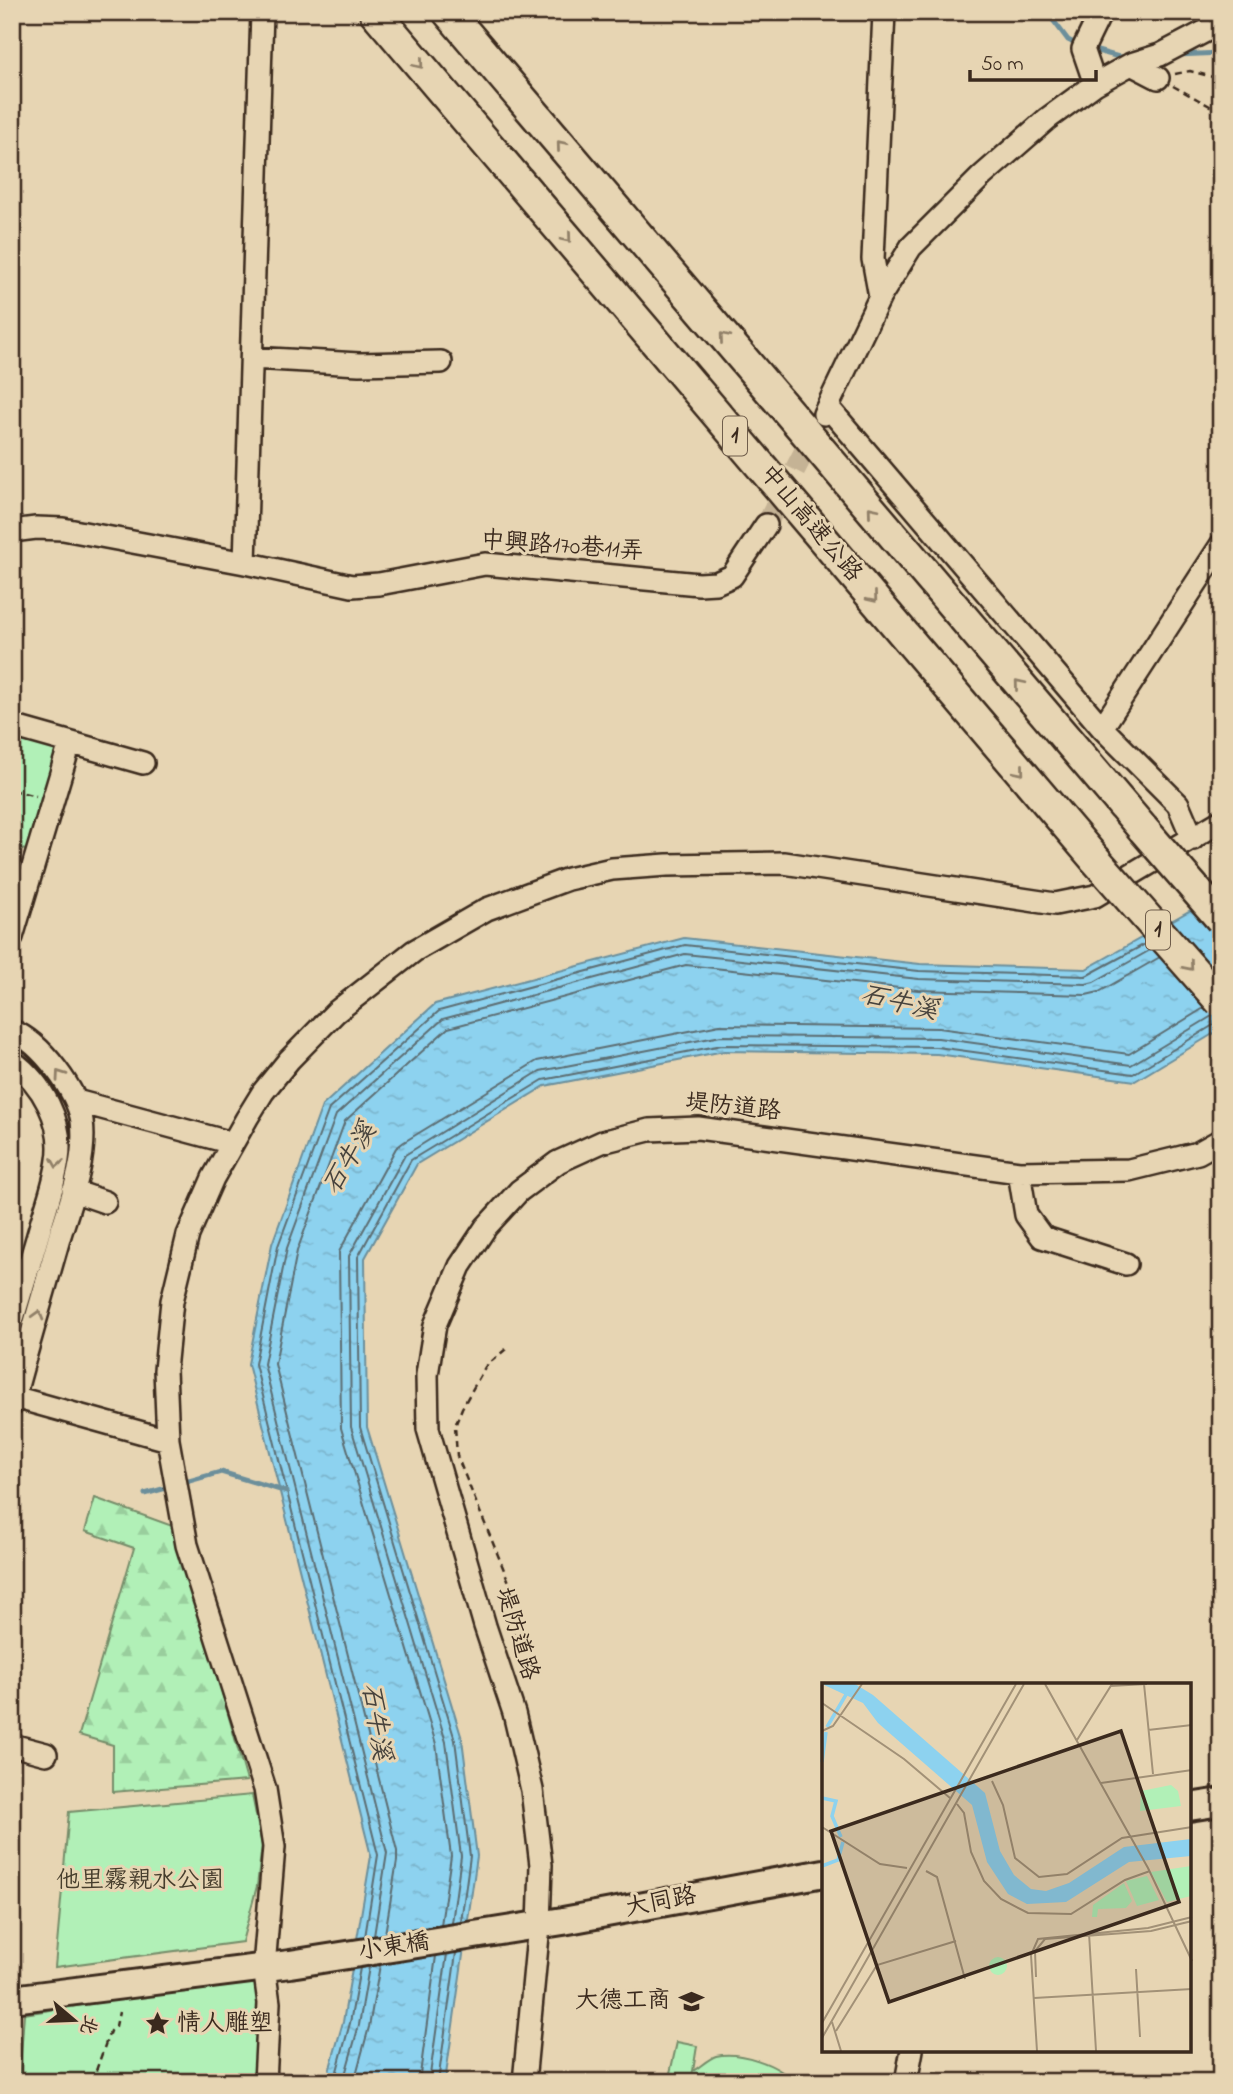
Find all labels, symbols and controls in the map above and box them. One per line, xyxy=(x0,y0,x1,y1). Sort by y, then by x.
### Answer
scale bar xyxy=(970,38,1096,82)
text: 50 m xyxy=(981,50,1024,80)
one-way arrow xyxy=(411,56,423,69)
one-way arrow xyxy=(557,141,569,154)
one-way arrow xyxy=(559,229,571,242)
one-way arrow xyxy=(720,333,732,346)
road number: 1 xyxy=(723,416,747,456)
street label: 中山高速公路 xyxy=(750,458,870,590)
one-way arrow xyxy=(868,506,880,519)
street label: 中興路170巷11弄 xyxy=(479,524,645,570)
one-way arrow xyxy=(865,589,877,602)
one-way arrow xyxy=(1015,679,1027,692)
one-way arrow xyxy=(1012,763,1024,776)
road number: 1 xyxy=(1146,911,1170,950)
one-way arrow xyxy=(1181,957,1193,970)
water label: 石牛溪 xyxy=(857,977,943,1032)
one-way arrow xyxy=(56,1070,68,1083)
street label: 堤防道路 xyxy=(683,1086,783,1130)
water label: 石牛溪 xyxy=(315,1114,388,1202)
one-way arrow xyxy=(50,1157,65,1169)
one-way arrow xyxy=(29,1310,44,1322)
street label: 堤防道路 xyxy=(485,1583,547,1685)
water label: 石牛溪 xyxy=(350,1681,400,1765)
inset map xyxy=(822,1683,1191,2052)
park label: 他里霧親水公園 xyxy=(56,1864,224,1899)
street label: 大同路 xyxy=(622,1879,700,1927)
street label: 小東橋 xyxy=(356,1925,432,1971)
place label: 大德工商 xyxy=(575,1984,671,2019)
north arrow xyxy=(38,1986,108,2056)
school or university icon: 大德工商 xyxy=(677,1987,705,2015)
place label: 情人雕塑 xyxy=(177,2007,273,2042)
place icon: 情人雕塑 xyxy=(143,2010,171,2038)
text: 北 xyxy=(72,2011,104,2038)

